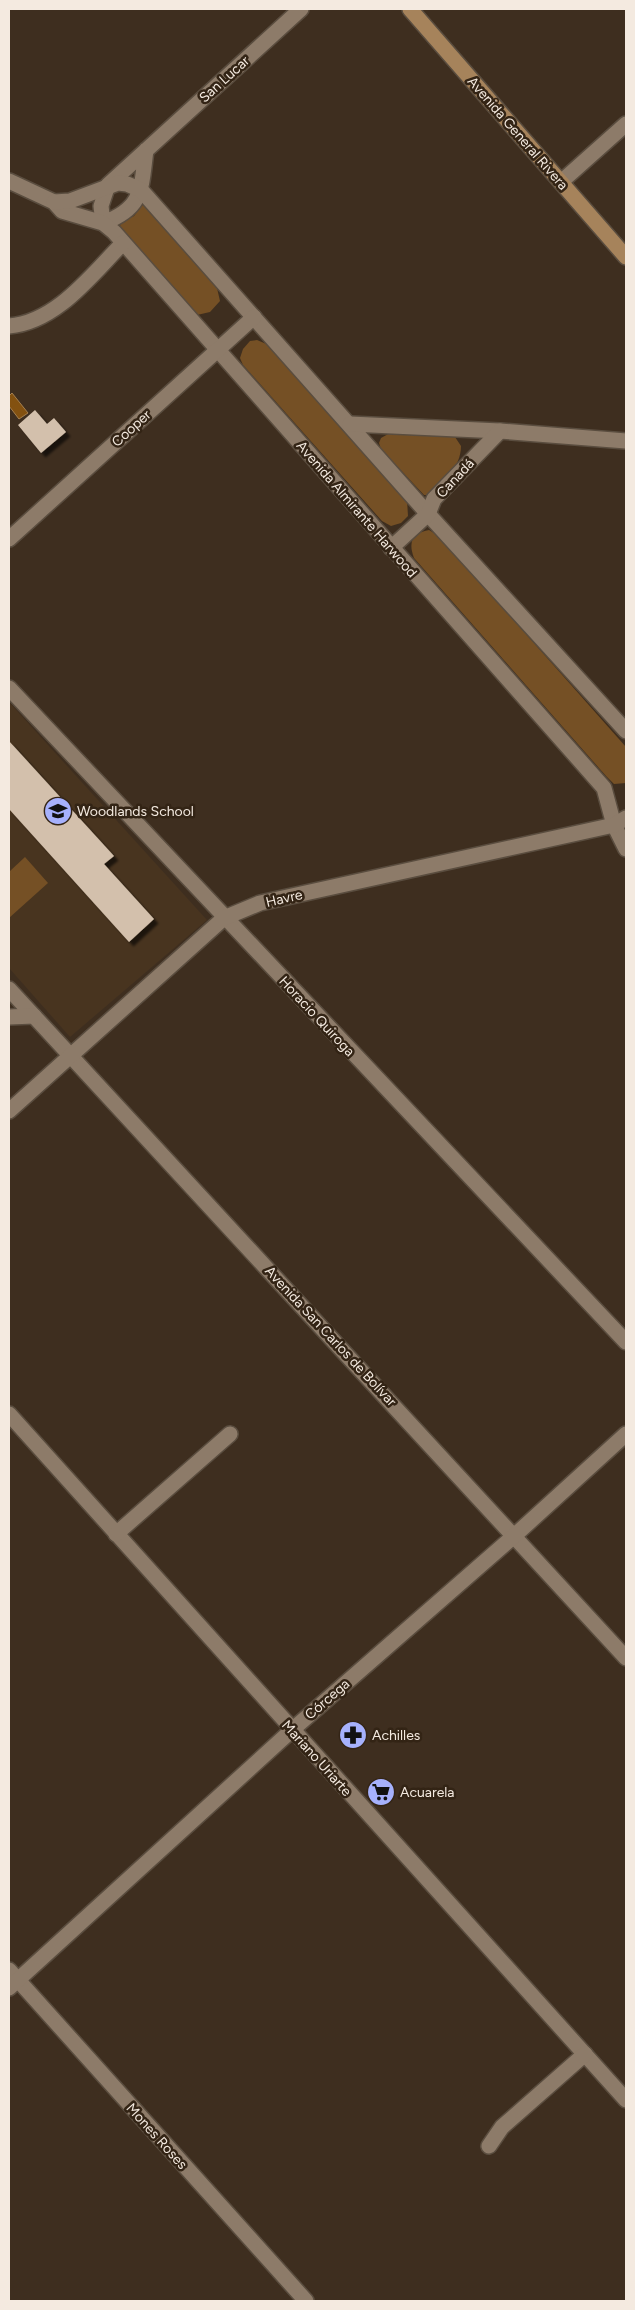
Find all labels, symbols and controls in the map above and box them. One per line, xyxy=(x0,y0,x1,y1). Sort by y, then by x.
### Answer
street label: San Lucar xyxy=(196,52,253,106)
street label: Avenida General Rivera xyxy=(464,73,572,194)
street label: Cooper xyxy=(108,406,155,450)
street label: Avenida Almirante Harwood xyxy=(293,438,421,581)
street label: Canadá xyxy=(433,455,478,502)
school or university icon: Woodlands School xyxy=(43,796,73,826)
place label: Woodlands School xyxy=(77,803,194,820)
street label: Havre xyxy=(264,886,304,911)
street label: Horacio Quiroga xyxy=(275,973,358,1060)
street label: Avenida San Carlos de Bolívar xyxy=(261,1263,400,1410)
street label: Córcega xyxy=(302,1675,353,1723)
street label: Mariano Uriarte xyxy=(278,1717,355,1800)
pharmacy icon: Achilles xyxy=(338,1720,368,1750)
place label: Achilles xyxy=(372,1727,420,1744)
supermarket icon: Acuarela xyxy=(366,1777,396,1807)
place label: Acuarela xyxy=(400,1784,455,1801)
street label: Mones Roses xyxy=(123,2100,191,2173)

